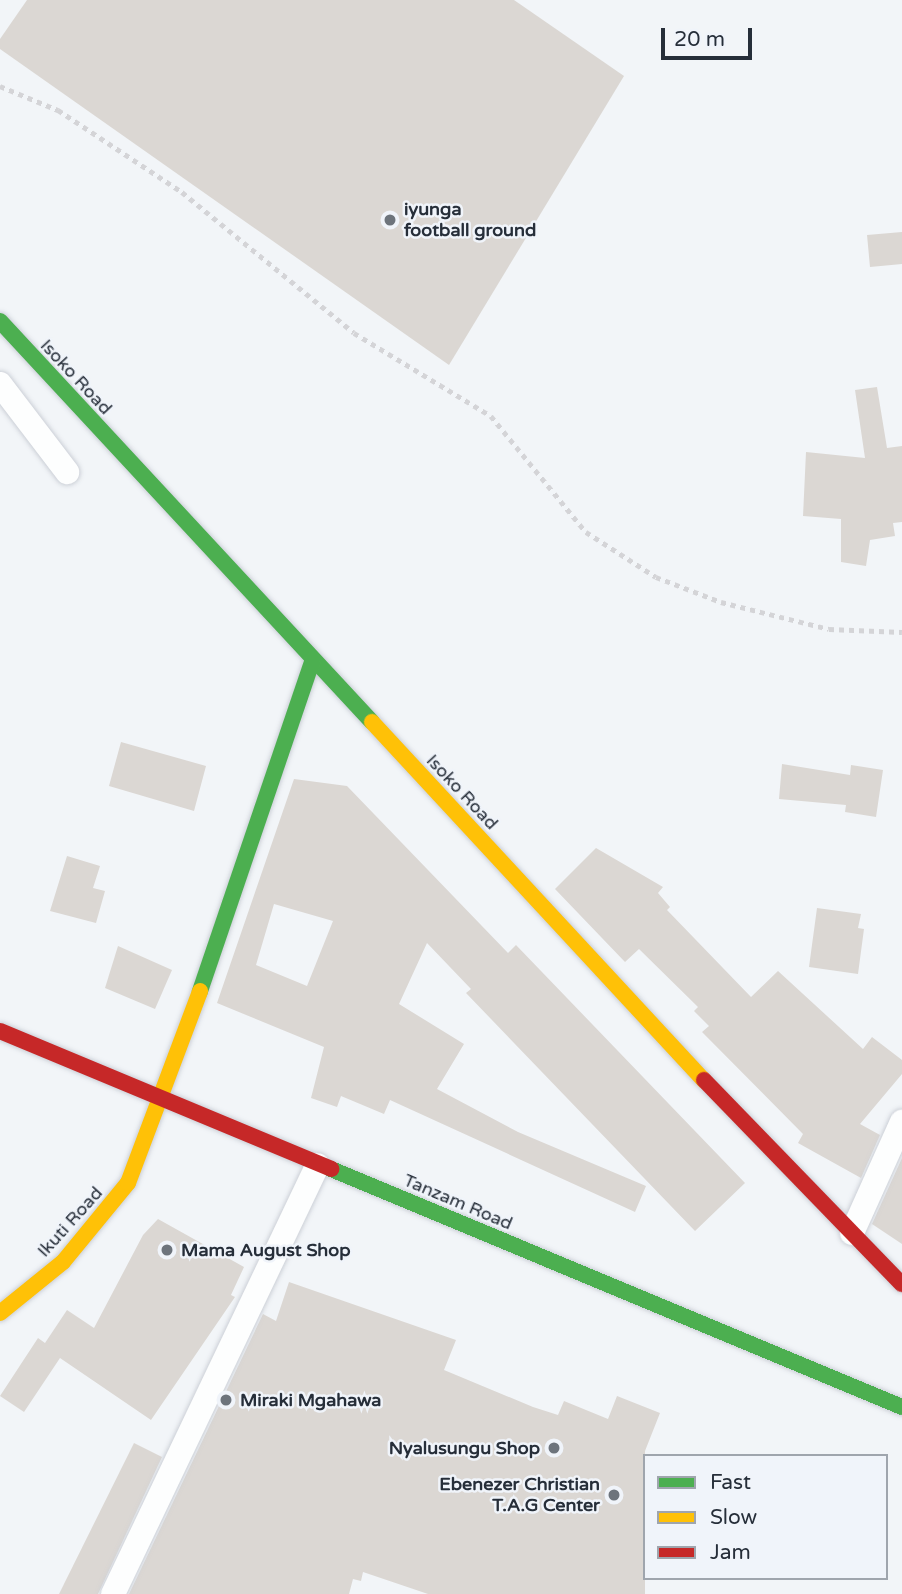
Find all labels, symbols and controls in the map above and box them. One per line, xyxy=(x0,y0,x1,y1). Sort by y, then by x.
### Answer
scale bar xyxy=(664,14,755,58)
text: 20 m xyxy=(674,27,725,52)
place label: iyunga football ground xyxy=(404,199,536,242)
marker: iyunga football ground xyxy=(382,212,398,228)
street label: Isoko Road xyxy=(36,335,116,419)
street label: Isoko Road xyxy=(422,750,502,834)
street label: Tanzam Road xyxy=(400,1169,516,1235)
street label: Ikuti Road xyxy=(33,1182,107,1262)
place label: Mama August Shop xyxy=(181,1239,351,1261)
marker: Mama August Shop xyxy=(159,1242,175,1258)
place label: Miraki Mgahawa xyxy=(240,1389,381,1411)
marker: Miraki Mgahawa xyxy=(218,1392,234,1408)
place label: Nyalusungu Shop xyxy=(389,1437,540,1459)
marker: Nyalusungu Shop xyxy=(546,1440,562,1456)
legend xyxy=(643,1454,888,1580)
text: Fast xyxy=(710,1470,751,1495)
place label: Ebenezer Christian T.A.G Center xyxy=(439,1474,600,1516)
marker: Ebenezer Christian T.A.G Center xyxy=(606,1487,622,1503)
text: Slow xyxy=(710,1505,757,1530)
text: Jam xyxy=(710,1540,751,1565)

